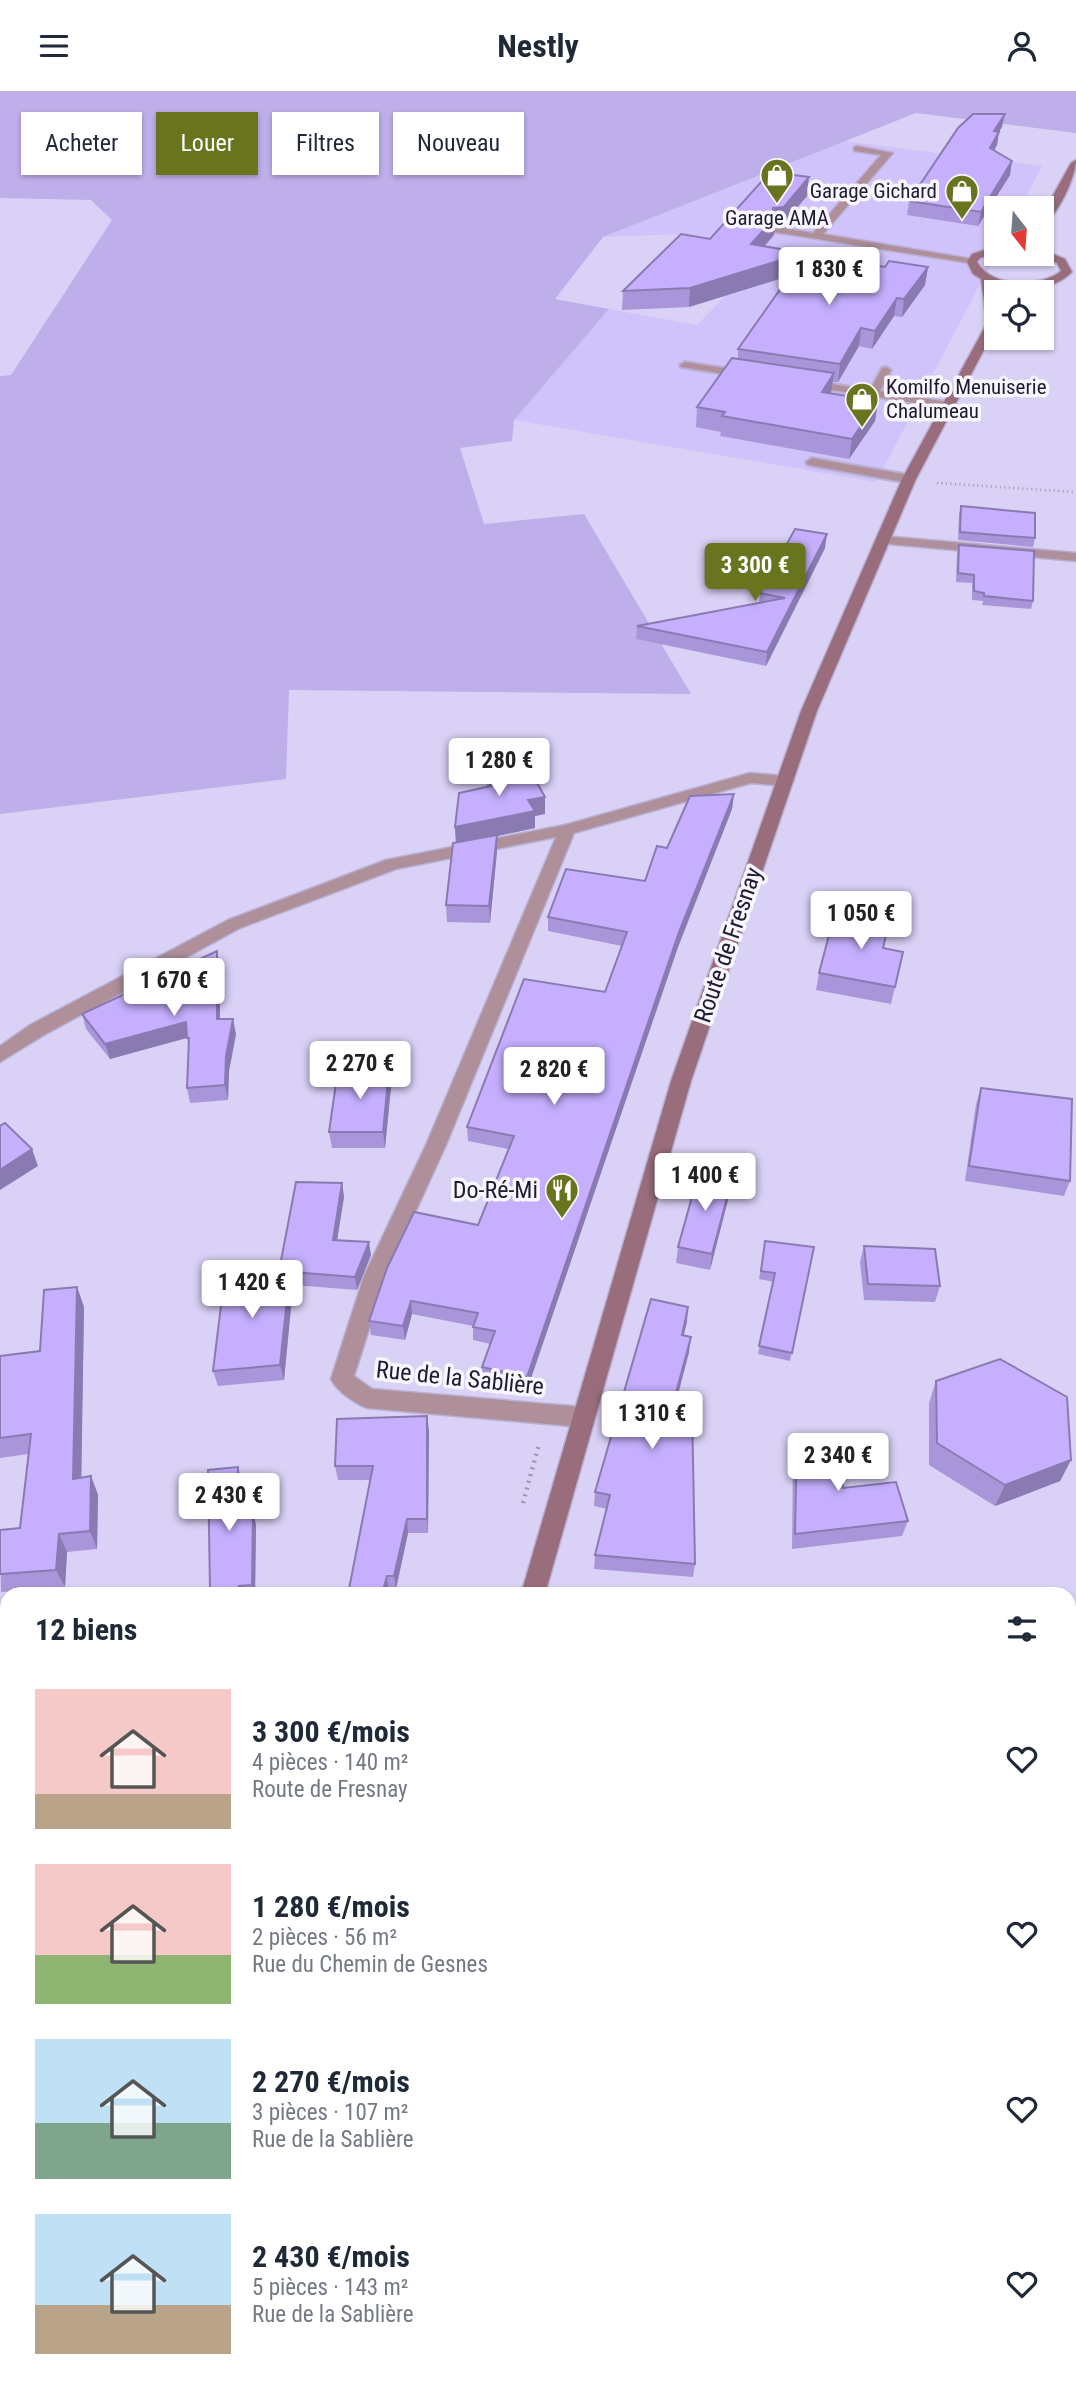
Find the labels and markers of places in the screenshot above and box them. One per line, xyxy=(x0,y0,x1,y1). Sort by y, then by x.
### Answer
shop icon: Garage AMA xyxy=(758,156,796,205)
shop icon: Garage Gichard xyxy=(943,172,981,221)
place label: Garage Gichard xyxy=(810,179,937,203)
place label: Garage AMA xyxy=(725,206,829,230)
pin: 1 830 € xyxy=(764,247,894,307)
place label: Komilfo Menuiserie Chalumeau xyxy=(886,375,1047,423)
shop icon: Komilfo Menuiserie Chalumeau xyxy=(843,380,881,429)
pin: 3 300 € xyxy=(690,543,820,603)
pin: 1 280 € xyxy=(434,739,564,798)
pin: 1 050 € xyxy=(796,891,926,951)
pin: 1 670 € xyxy=(109,958,239,1018)
pin: 2 270 € xyxy=(295,1041,425,1101)
pin: 2 820 € xyxy=(489,1047,619,1107)
pin: 1 400 € xyxy=(640,1153,770,1213)
restaurant icon: Do-Ré-Mi xyxy=(543,1171,581,1220)
place label: Do-Ré-Mi xyxy=(453,1176,538,1204)
pin: 1 420 € xyxy=(187,1261,317,1320)
pin: 1 310 € xyxy=(587,1391,717,1451)
pin: 2 340 € xyxy=(773,1433,903,1493)
pin: 2 430 € xyxy=(164,1473,294,1533)

